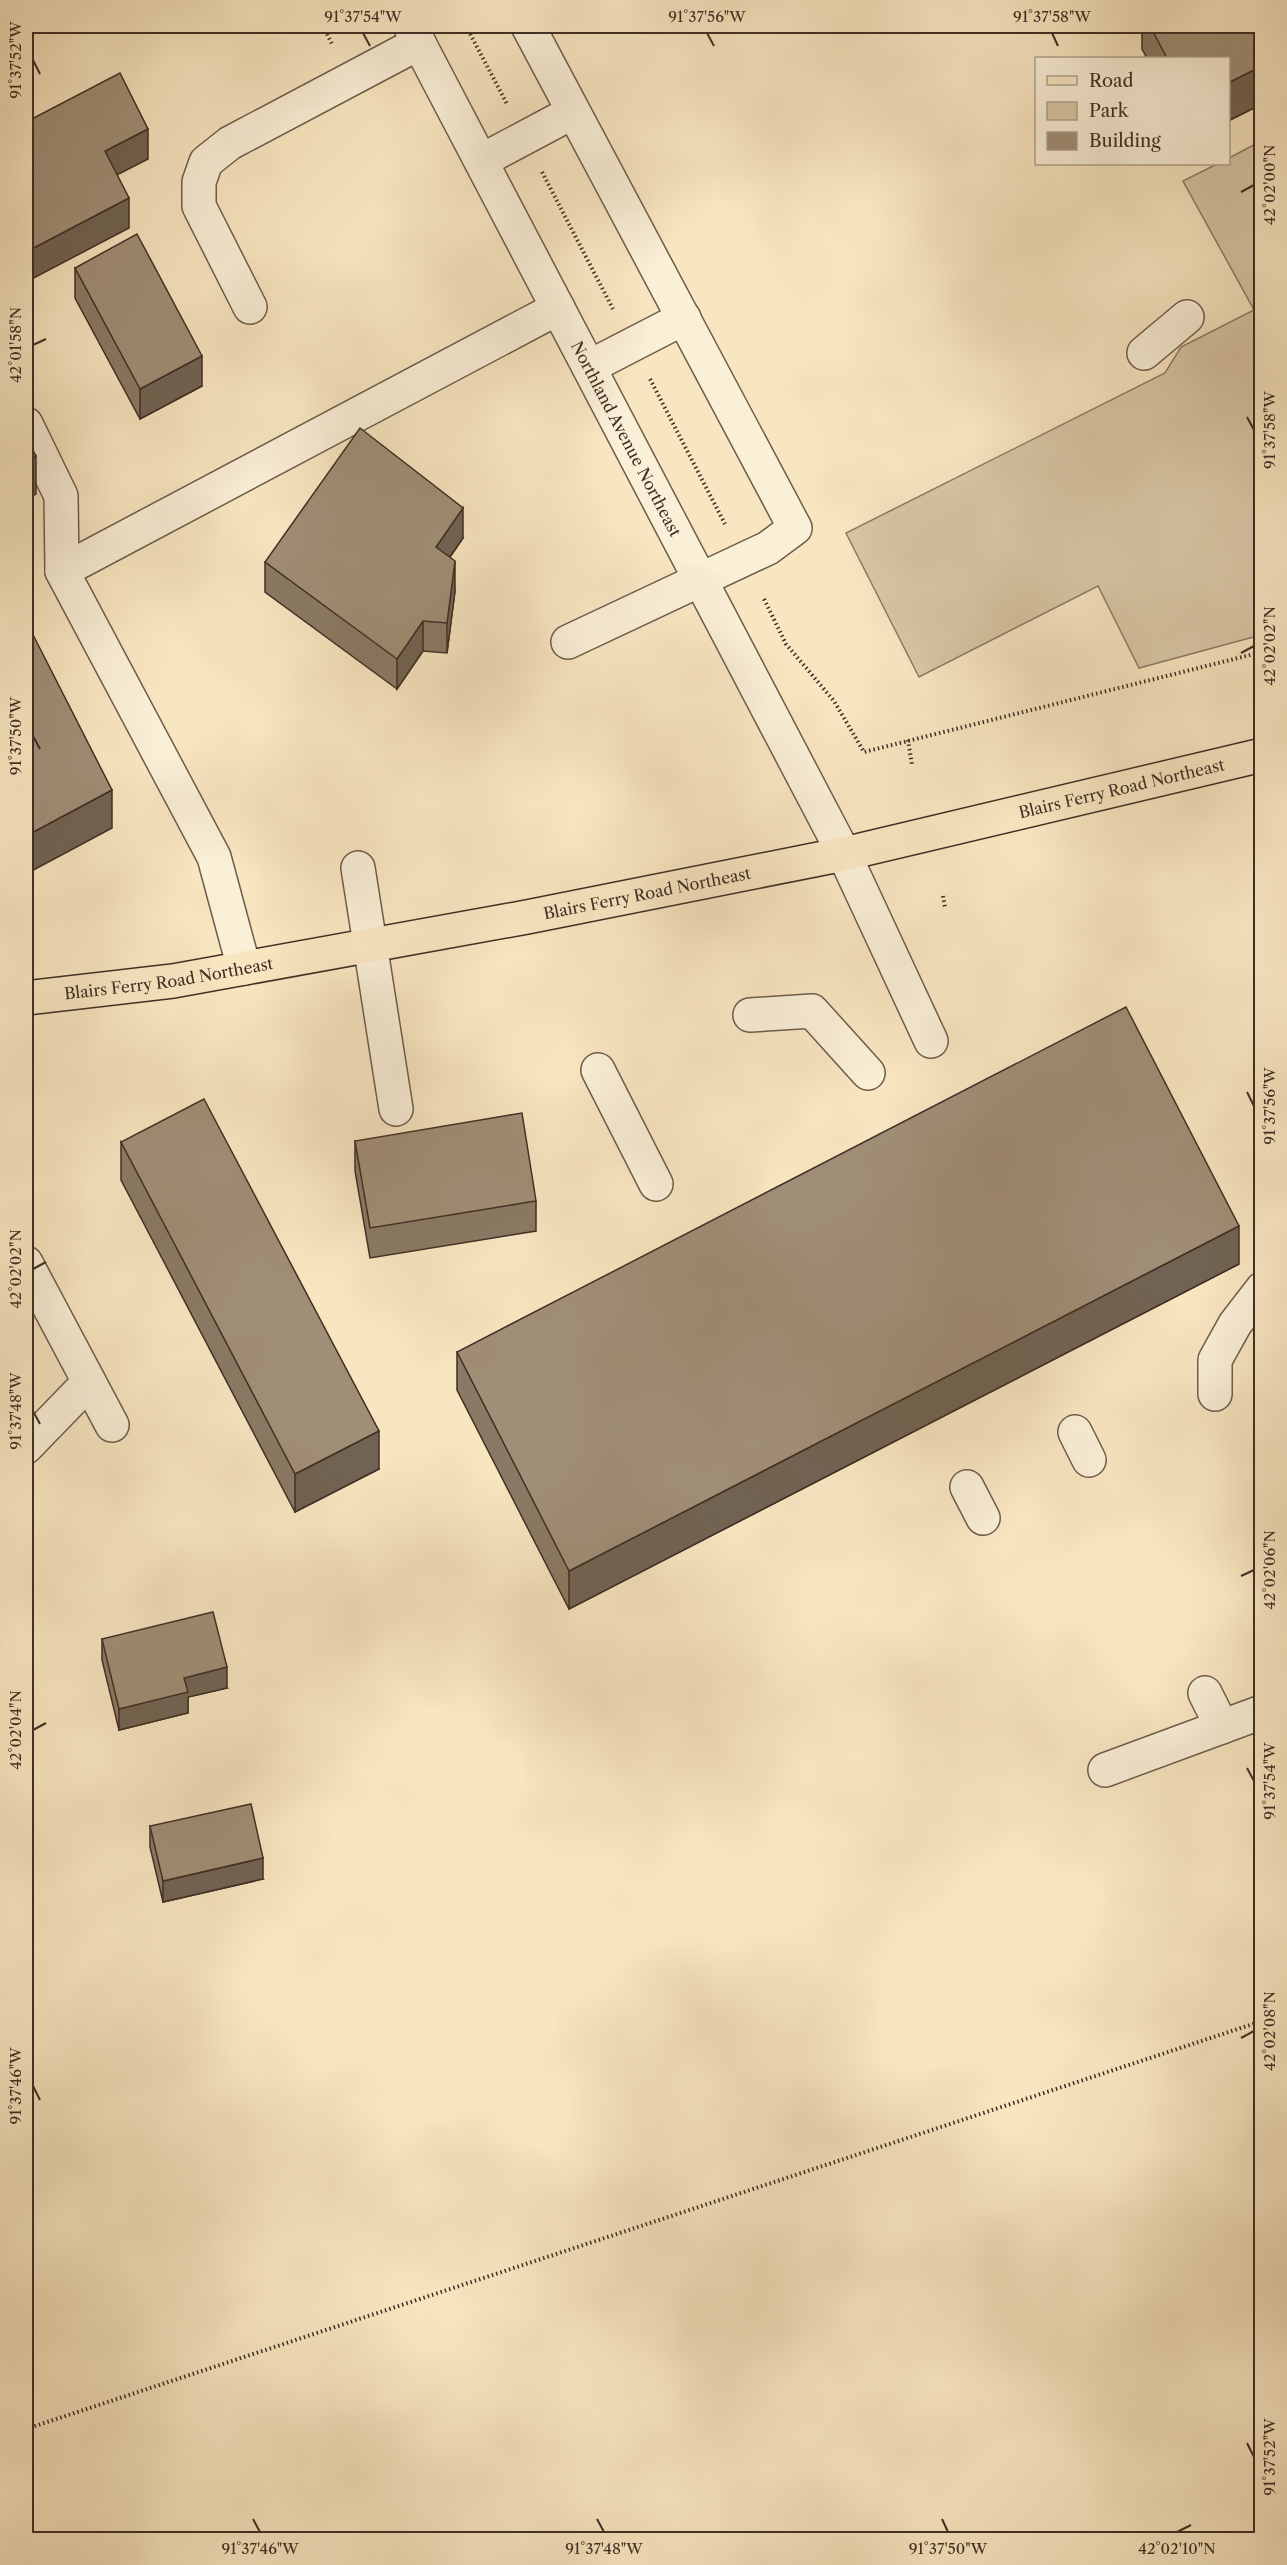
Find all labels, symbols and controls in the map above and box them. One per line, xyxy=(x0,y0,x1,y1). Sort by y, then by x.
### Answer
text: 91°37'54"W xyxy=(324,7,402,26)
text: 91°37'56"W xyxy=(668,7,746,26)
text: 91°37'58"W xyxy=(1013,7,1091,26)
text: 91°37'52"W xyxy=(6,21,25,99)
legend xyxy=(1035,57,1230,165)
text: Road xyxy=(1089,70,1134,92)
text: Park xyxy=(1089,100,1130,122)
text: Building xyxy=(1089,130,1161,152)
text: 42°02'00"N xyxy=(1260,145,1279,225)
text: 42°01'58"N xyxy=(6,307,25,383)
street label: Northland Avenue Northeast xyxy=(567,338,686,540)
text: 91°37'58"W xyxy=(1260,391,1279,469)
text: 42°02'02"N xyxy=(1260,606,1279,686)
text: 91°37'50"W xyxy=(6,696,25,775)
street label: Blairs Ferry Road Northeast xyxy=(1016,754,1227,822)
street label: Blairs Ferry Road Northeast xyxy=(542,863,753,924)
street label: Blairs Ferry Road Northeast xyxy=(63,953,275,1004)
text: 91°37'56"W xyxy=(1260,1067,1279,1145)
text: 42°02'02"N xyxy=(6,1229,25,1309)
text: 91°37'48"W xyxy=(6,1372,25,1450)
text: 42°02'06"N xyxy=(1260,1530,1279,1610)
text: 42°02'04"N xyxy=(6,1690,25,1770)
text: 91°37'54"W xyxy=(1260,1742,1279,1820)
text: 42°02'08"N xyxy=(1260,1991,1279,2071)
text: 91°37'46"W xyxy=(6,2047,25,2125)
text: 91°37'52"W xyxy=(1260,2418,1279,2496)
text: 91°37'46"W xyxy=(221,2539,299,2558)
text: 91°37'48"W xyxy=(565,2539,643,2558)
text: 91°37'50"W xyxy=(909,2539,988,2558)
text: 42°02'10"N xyxy=(1138,2539,1216,2558)

